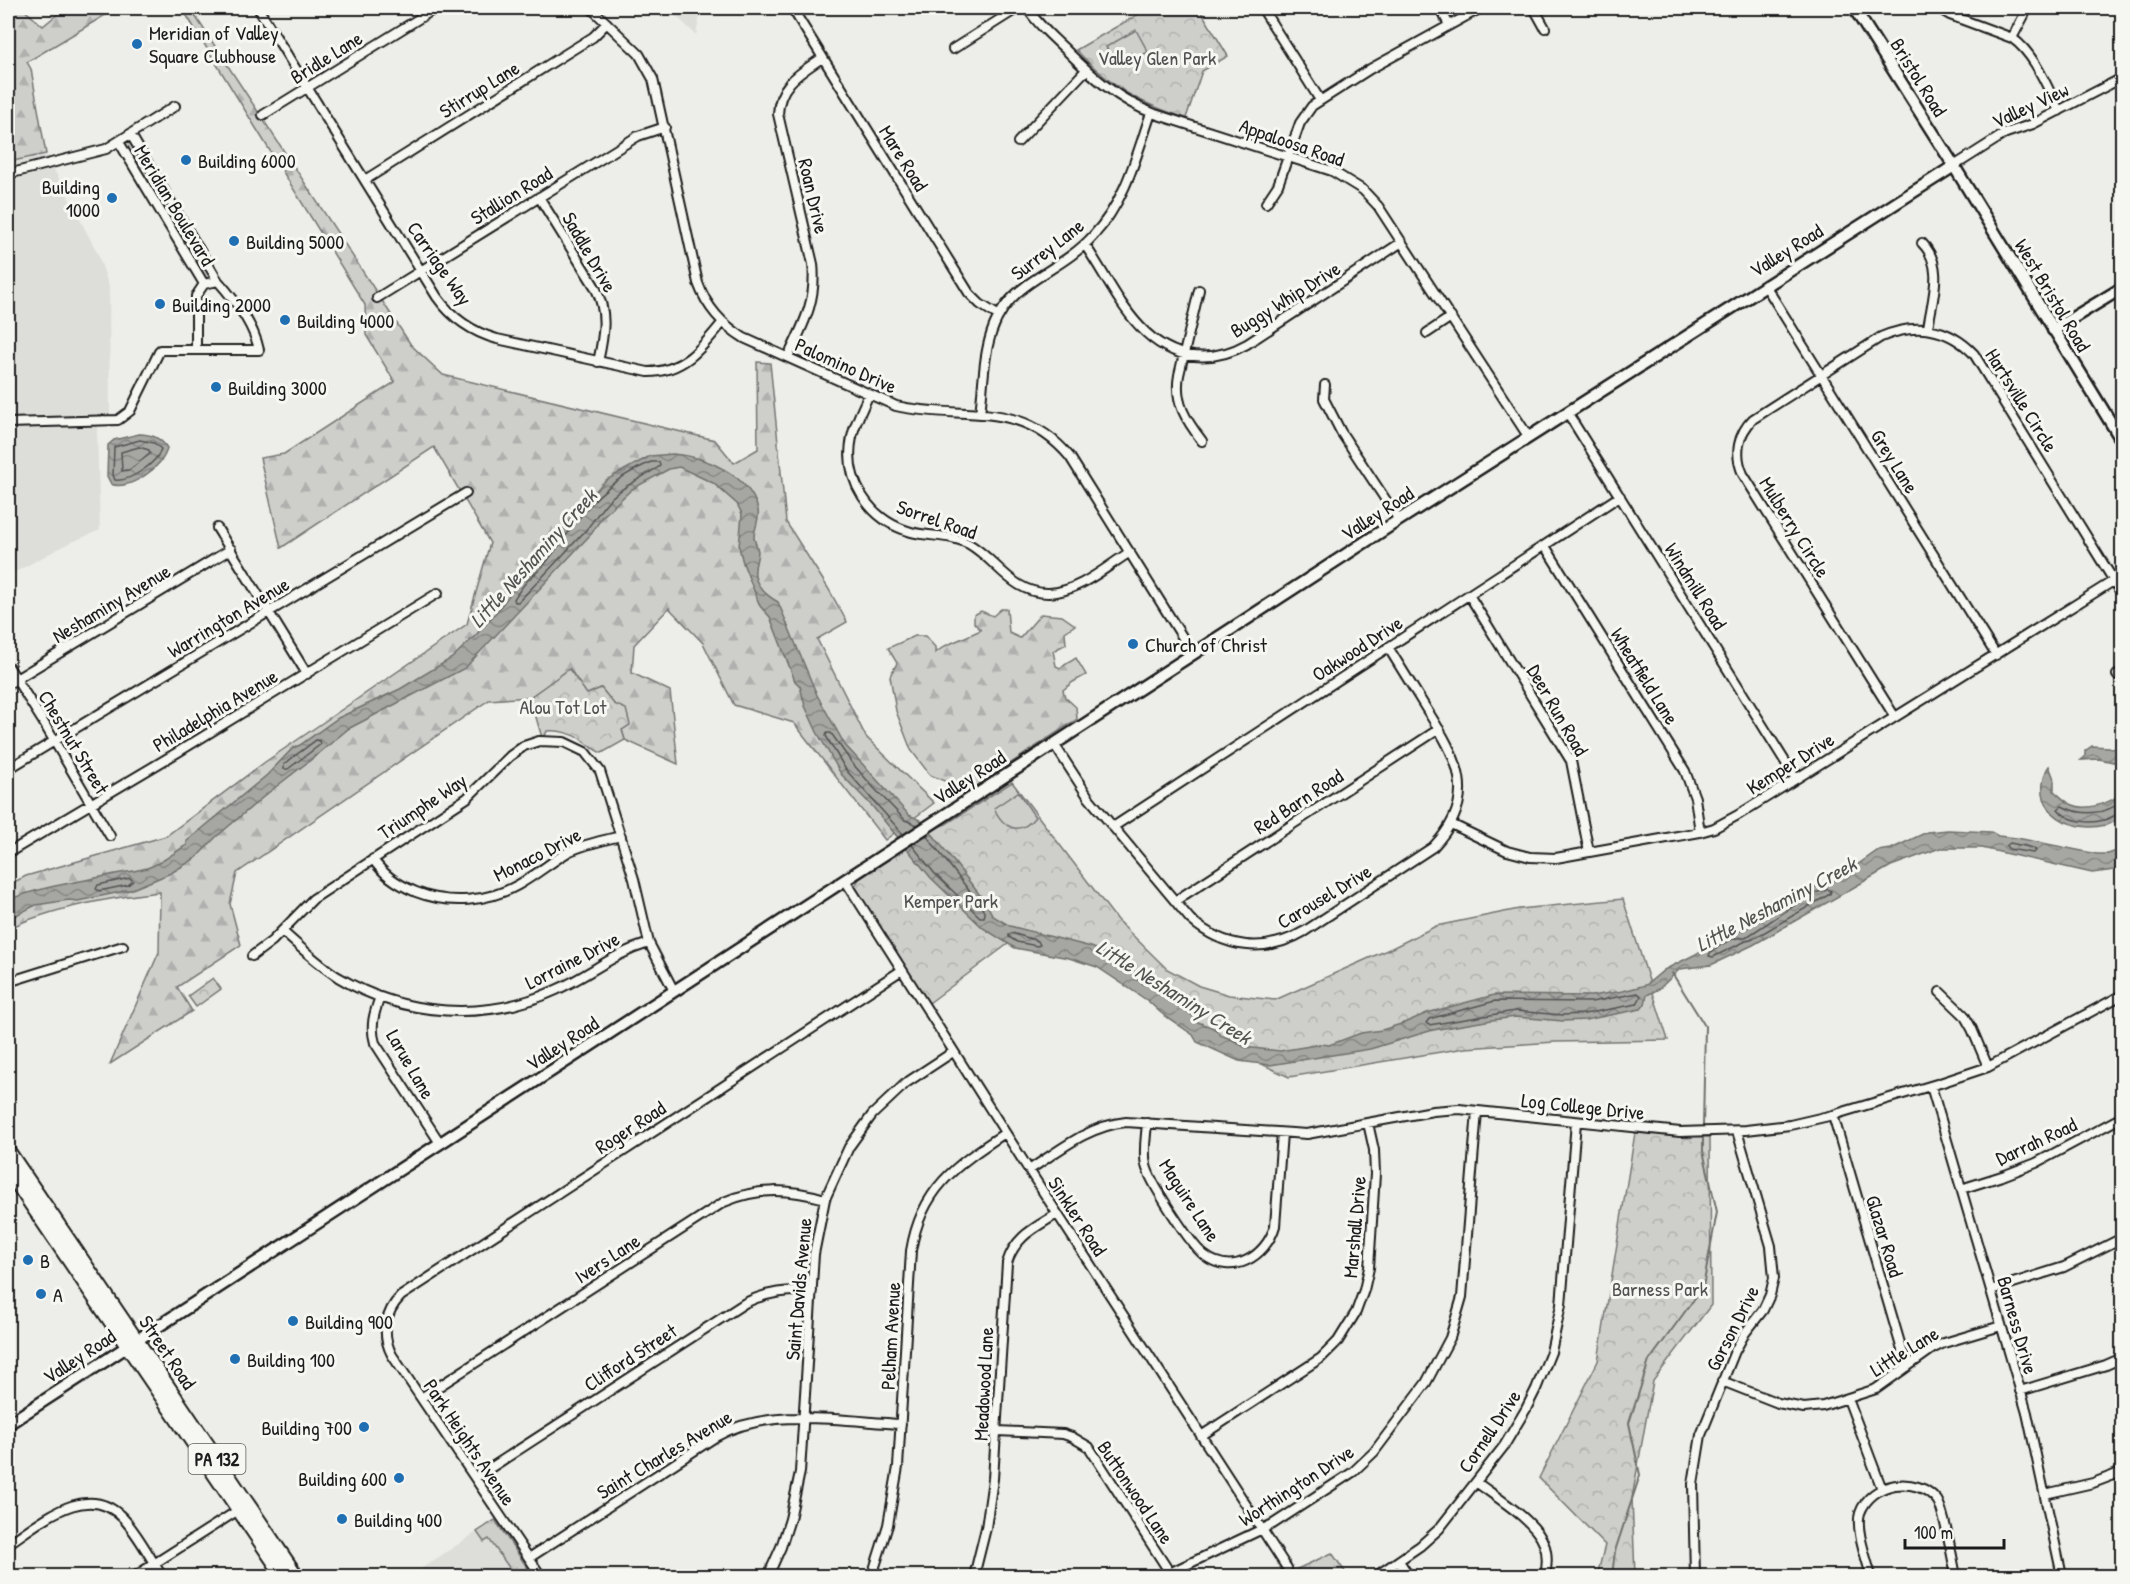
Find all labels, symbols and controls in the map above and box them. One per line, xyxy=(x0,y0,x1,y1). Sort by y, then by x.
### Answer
place label: Meridian of Valley Square Clubhouse xyxy=(149,19,279,69)
street label: Bridle Lane xyxy=(285,24,367,90)
street label: Bristol Road xyxy=(1884,33,1954,121)
marker: Meridian of Valley Square Clubhouse xyxy=(130,37,144,51)
park label: Valley Glen Park xyxy=(1098,44,1216,71)
street label: Stirrup Lane xyxy=(434,54,524,124)
street label: Valley View xyxy=(1987,76,2073,134)
street label: Appaloosa Road xyxy=(1236,111,1348,173)
street label: Mare Road xyxy=(873,120,935,196)
street label: Meridian Boulevard xyxy=(128,139,222,271)
place label: Building 6000 xyxy=(198,147,296,174)
marker: Building 6000 xyxy=(179,153,193,167)
street label: Roan Drive xyxy=(792,156,836,236)
street label: Stallion Road xyxy=(465,159,557,231)
place label: Building 1000 xyxy=(42,173,100,223)
marker: Building 1000 xyxy=(105,191,119,205)
street label: Saddle Drive xyxy=(556,207,624,297)
street label: Surrey Lane xyxy=(1005,212,1089,286)
street label: Carriage Way xyxy=(401,216,479,310)
street label: Valley Road xyxy=(1744,217,1828,283)
place label: Building 5000 xyxy=(246,228,344,255)
marker: Building 5000 xyxy=(227,234,241,248)
street label: West Bristol Road xyxy=(2009,234,2097,357)
street label: Buggy Whip Drive xyxy=(1225,254,1345,344)
place label: Building 2000 xyxy=(172,291,271,318)
marker: Building 2000 xyxy=(153,297,167,311)
place label: Building 4000 xyxy=(297,307,394,334)
marker: Building 4000 xyxy=(278,313,292,327)
street label: Palomino Drive xyxy=(791,331,901,399)
street label: Hartsville Circle xyxy=(1979,343,2065,457)
place label: Building 3000 xyxy=(228,374,327,401)
marker: Building 3000 xyxy=(209,380,223,394)
street label: Grey Lane xyxy=(1865,424,1925,498)
street label: Mulberry Circle xyxy=(1753,471,1837,583)
street label: Valley Road xyxy=(1335,479,1419,547)
water label: Little Neshaminy Creek xyxy=(463,481,605,634)
street label: Sorrel Road xyxy=(893,493,981,545)
street label: Windmill Road xyxy=(1659,537,1733,635)
street label: Neshaminy Avenue xyxy=(47,557,175,649)
street label: Warrington Avenue xyxy=(162,570,294,664)
street label: Oakwood Drive xyxy=(1307,609,1407,687)
street label: Wheatfield Lane xyxy=(1605,622,1685,730)
place label: Church of Christ xyxy=(1145,631,1268,658)
marker: Church of Christ xyxy=(1126,637,1140,651)
street label: Deer Run Road xyxy=(1521,659,1595,761)
street label: Philadelphia Avenue xyxy=(147,662,283,758)
street label: Chestnut Street xyxy=(32,685,116,800)
park label: Alou Tot Lot xyxy=(519,693,608,720)
street label: Kemper Drive xyxy=(1741,725,1839,801)
street label: Valley Road xyxy=(927,743,1011,811)
street label: Red Barn Road xyxy=(1248,762,1348,840)
street label: Triumphe Way xyxy=(372,766,472,846)
street label: Monaco Drive xyxy=(489,820,585,888)
water label: Little Neshaminy Creek xyxy=(1691,848,1863,958)
street label: Carousel Drive xyxy=(1272,857,1376,935)
park label: Kemper Park xyxy=(904,887,998,914)
street label: Lorraine Drive xyxy=(520,925,624,995)
water label: Little Neshaminy Creek xyxy=(1091,933,1259,1053)
street label: Valley Road xyxy=(520,1009,604,1077)
street label: Larue Lane xyxy=(380,1024,442,1104)
street label: Log College Drive xyxy=(1520,1086,1646,1126)
street label: Roger Road xyxy=(589,1094,671,1160)
street label: Darrah Road xyxy=(1991,1110,2081,1171)
street label: Maguire Lane xyxy=(1153,1153,1227,1247)
street label: Sinkler Road xyxy=(1042,1171,1114,1261)
street label: Marshall Drive xyxy=(1336,1175,1372,1279)
street label: Glazar Road xyxy=(1860,1192,1910,1280)
street label: Saint Davids Avenue xyxy=(778,1217,818,1361)
street label: Ivers Lane xyxy=(569,1227,645,1289)
place label: B xyxy=(40,1247,50,1274)
marker: B xyxy=(21,1253,35,1267)
street label: Barness Drive xyxy=(1991,1273,2045,1377)
park label: Barness Park xyxy=(1612,1275,1708,1302)
place label: A xyxy=(53,1281,63,1308)
street label: Pelham Avenue xyxy=(874,1281,906,1391)
street label: Gorson Drive xyxy=(1699,1281,1765,1375)
marker: A xyxy=(34,1287,48,1301)
place label: Building 900 xyxy=(305,1308,393,1335)
street label: Street Road xyxy=(133,1310,203,1395)
marker: Building 900 xyxy=(286,1314,300,1328)
street label: Clifford Street xyxy=(578,1316,683,1397)
street label: Little Lane xyxy=(1865,1319,1943,1383)
street label: Valley Road xyxy=(37,1322,121,1390)
street label: Meadowood Lane xyxy=(967,1327,999,1441)
place label: Building 100 xyxy=(247,1346,335,1373)
marker: Building 100 xyxy=(228,1352,242,1366)
street label: Park Heights Avenue xyxy=(418,1373,522,1511)
street label: Cornell Drive xyxy=(1451,1384,1527,1478)
street label: Saint Charles Avenue xyxy=(591,1403,737,1505)
place label: Building 700 xyxy=(261,1414,352,1441)
marker: Building 700 xyxy=(357,1420,371,1434)
street label: Buttonwood Lane xyxy=(1092,1435,1181,1549)
street label: Worthington Drive xyxy=(1233,1438,1359,1532)
road number: PA 132 xyxy=(188,1444,246,1474)
place label: Building 600 xyxy=(298,1465,387,1492)
marker: Building 600 xyxy=(392,1471,406,1485)
place label: Building 400 xyxy=(354,1506,442,1533)
marker: Building 400 xyxy=(335,1512,349,1526)
scale bar xyxy=(1905,1512,2004,1550)
text: 100 m xyxy=(1914,1520,1953,1545)

